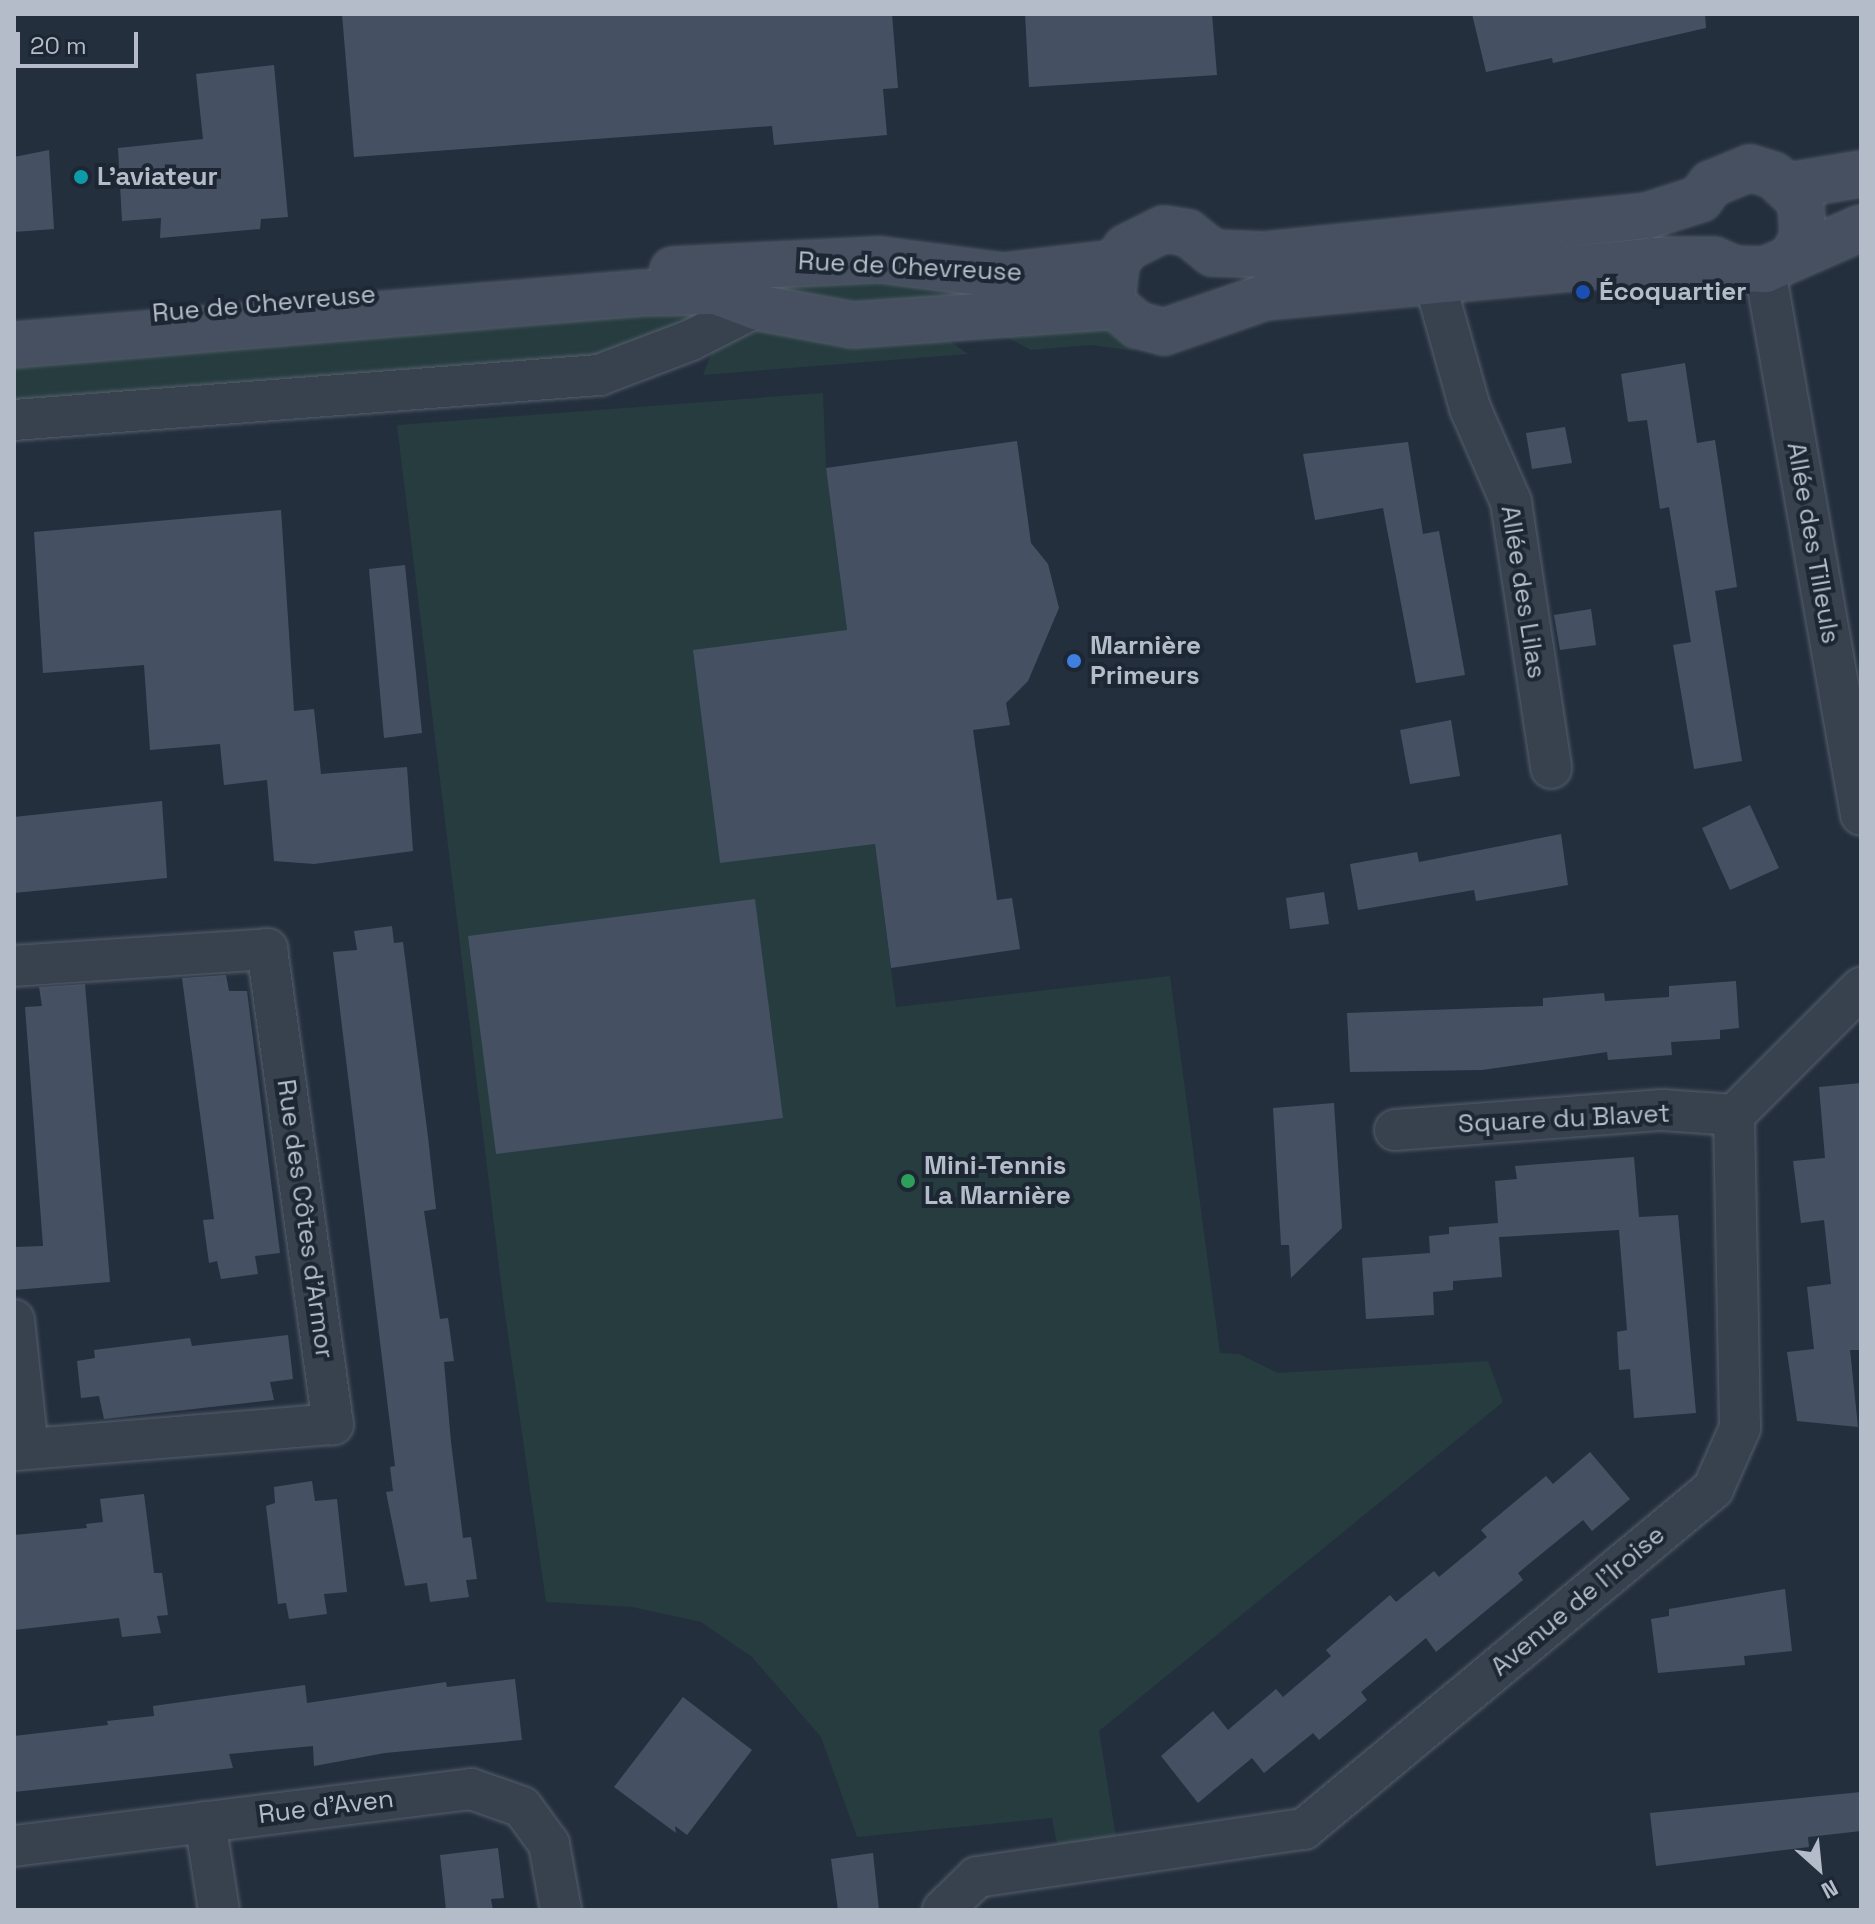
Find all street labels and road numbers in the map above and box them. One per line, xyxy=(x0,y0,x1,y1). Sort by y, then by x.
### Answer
street label: Rue de Chevreuse xyxy=(797,246,1023,288)
street label: Rue de Chevreuse xyxy=(151,279,377,329)
street label: Allée des Tilleuls xyxy=(1780,440,1846,646)
street label: Allée des Lilas xyxy=(1494,503,1552,681)
street label: Rue des Côtes d'Armor xyxy=(270,1077,340,1361)
street label: Square du Blavet xyxy=(1457,1098,1671,1140)
street label: Avenue de l'Iroise xyxy=(1485,1519,1671,1683)
street label: Rue d'Aven xyxy=(257,1783,395,1831)

